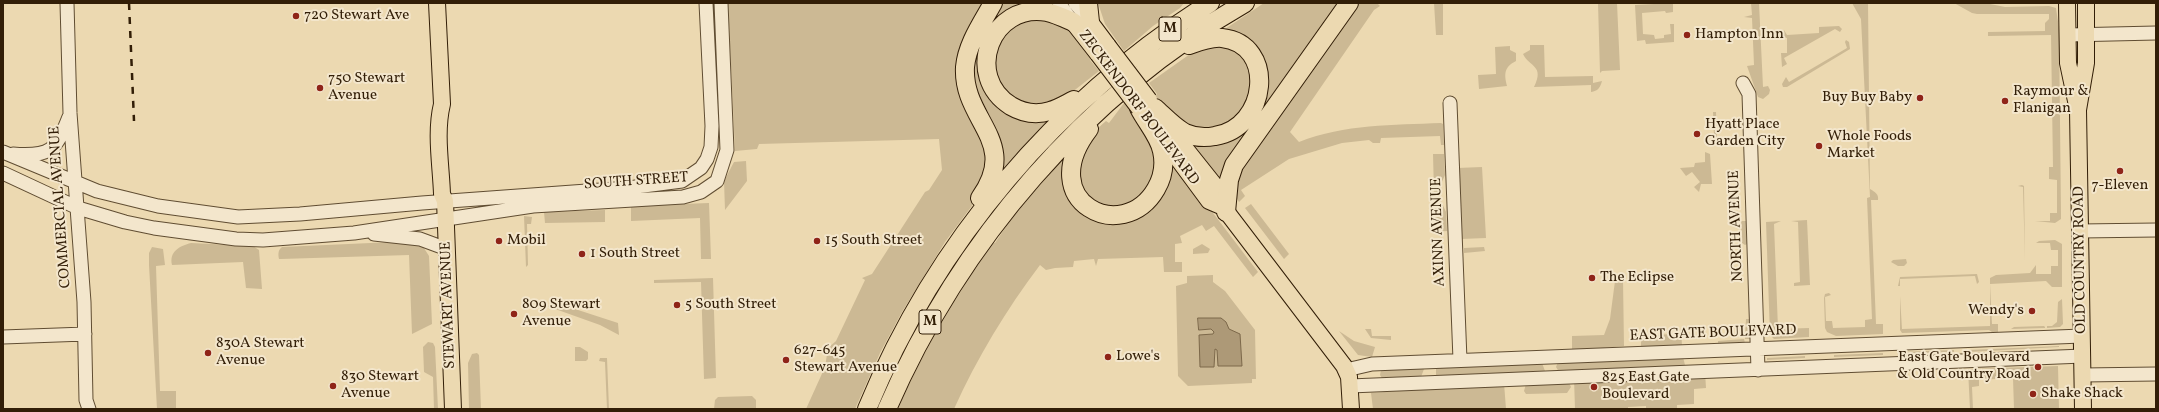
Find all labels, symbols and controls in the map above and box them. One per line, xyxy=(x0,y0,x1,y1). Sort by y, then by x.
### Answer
place label: 720 Stewart Ave xyxy=(304,7,409,25)
marker: 720 Stewart Ave xyxy=(291,11,301,21)
road number: M xyxy=(1159,17,1181,41)
place label: Hampton Inn xyxy=(1695,26,1784,44)
street label: ZECKENDORF BOULEVARD xyxy=(1074,27,1202,189)
marker: Hampton Inn xyxy=(1682,30,1692,40)
place label: 750 Stewart Avenue xyxy=(328,70,405,105)
marker: 750 Stewart Avenue xyxy=(315,83,325,93)
place label: Raymour & Flanigan xyxy=(2013,83,2089,118)
place label: Buy Buy Baby xyxy=(1822,89,1912,107)
marker: Buy Buy Baby xyxy=(1915,93,1925,103)
marker: Raymour & Flanigan xyxy=(2000,96,2010,106)
place label: Hyatt Place Garden City xyxy=(1705,116,1785,151)
street label: COMMERCIAL AVENUE xyxy=(46,125,76,289)
place label: Whole Foods Market xyxy=(1827,128,1912,163)
marker: Hyatt Place Garden City xyxy=(1692,129,1702,139)
marker: Whole Foods Market xyxy=(1814,141,1824,151)
marker: 7-Eleven xyxy=(2115,166,2125,176)
street label: SOUTH STREET xyxy=(583,169,689,195)
street label: NORTH AVENUE xyxy=(1726,170,1748,282)
street label: AXINN AVENUE xyxy=(1428,177,1450,287)
place label: 7-Eleven xyxy=(2092,177,2148,195)
street label: OLD COUNTRY ROAD xyxy=(2071,186,2091,334)
place label: Mobil xyxy=(507,232,546,250)
place label: 15 South Street xyxy=(825,232,922,250)
marker: Mobil xyxy=(494,236,504,246)
marker: 15 South Street xyxy=(812,236,822,246)
street label: STEWART AVENUE xyxy=(438,241,460,369)
place label: 1 South Street xyxy=(590,245,680,263)
marker: 1 South Street xyxy=(577,249,587,259)
place label: The Eclipse xyxy=(1600,269,1674,287)
marker: The Eclipse xyxy=(1587,273,1597,283)
place label: 809 Stewart Avenue xyxy=(522,296,601,331)
place label: 5 South Street xyxy=(685,296,776,314)
marker: 5 South Street xyxy=(672,300,682,310)
place label: Wendy's xyxy=(1968,302,2024,320)
marker: Wendy's xyxy=(2027,306,2037,316)
marker: 809 Stewart Avenue xyxy=(509,309,519,319)
road number: M xyxy=(919,310,941,334)
street label: EAST GATE BOULEVARD xyxy=(1629,322,1797,346)
place label: 830A Stewart Avenue xyxy=(216,335,305,370)
place label: 627-645 Stewart Avenue xyxy=(794,342,897,377)
marker: 830A Stewart Avenue xyxy=(203,348,213,358)
place label: Lowe's xyxy=(1116,348,1160,366)
place label: East Gate Boulevard & Old Country Road xyxy=(1897,349,2030,384)
marker: Lowe's xyxy=(1103,352,1113,362)
marker: 627-645 Stewart Avenue xyxy=(781,355,791,365)
marker: East Gate Boulevard & Old Country Road xyxy=(2033,362,2043,372)
place label: 830 Stewart Avenue xyxy=(341,368,419,403)
place label: 825 East Gate Boulevard xyxy=(1602,369,1689,404)
marker: 830 Stewart Avenue xyxy=(328,381,338,391)
marker: 825 East Gate Boulevard xyxy=(1589,382,1599,392)
place label: Shake Shack xyxy=(2041,385,2123,403)
marker: Shake Shack xyxy=(2028,389,2038,399)

